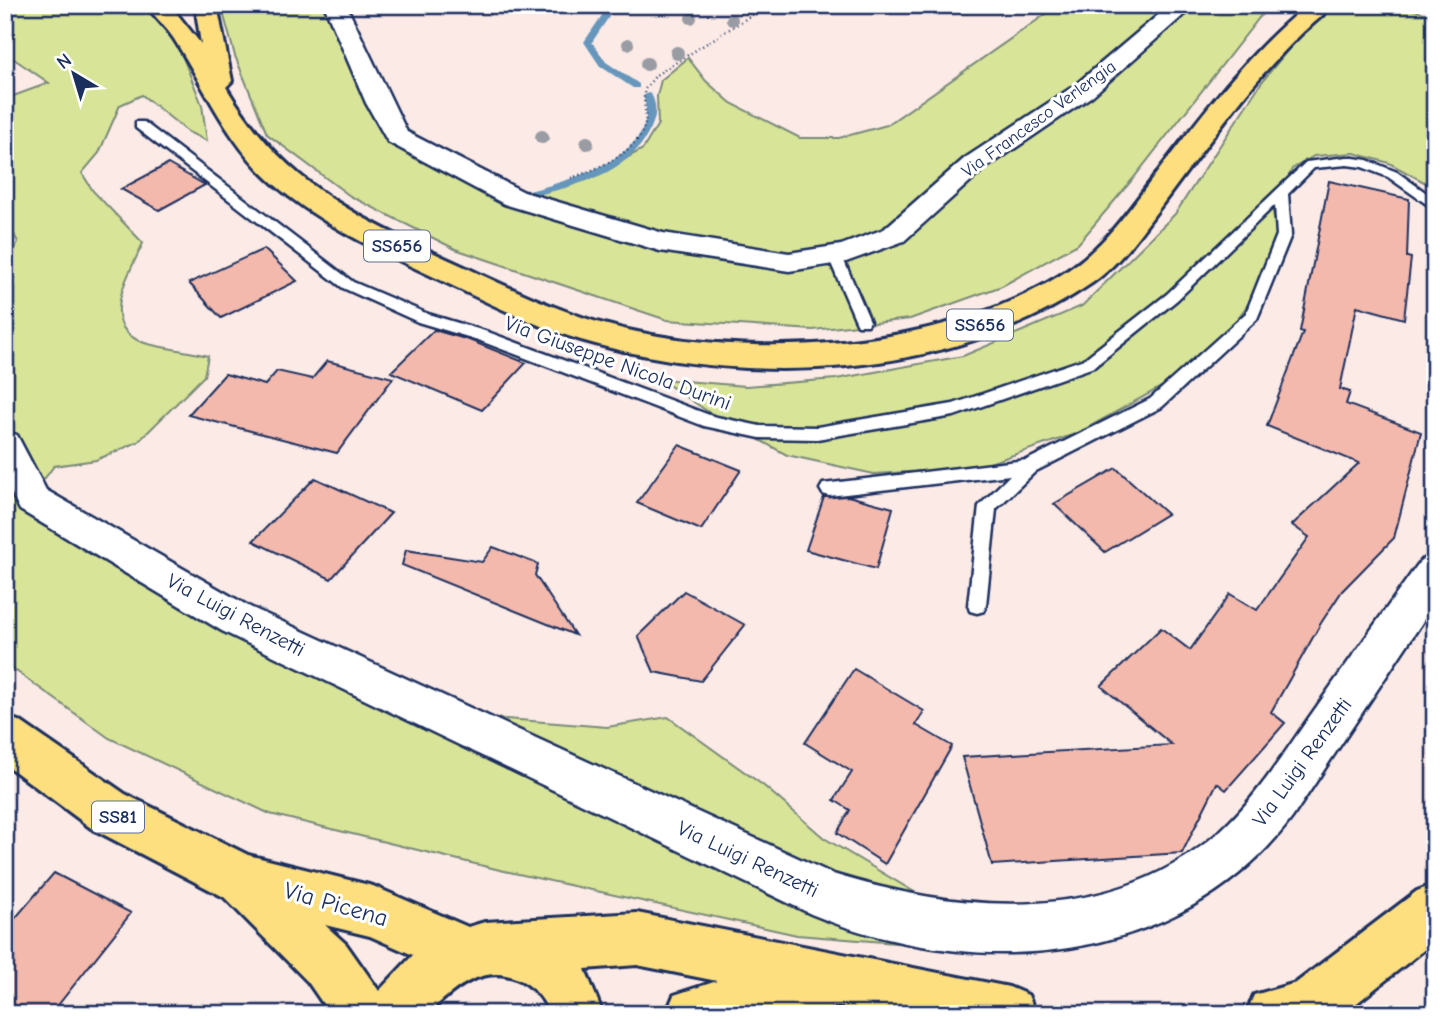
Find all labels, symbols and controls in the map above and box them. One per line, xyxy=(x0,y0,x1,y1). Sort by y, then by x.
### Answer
north arrow xyxy=(38,38,108,108)
text: N xyxy=(52,49,76,74)
street label: Via Francesco Verlengia xyxy=(958,56,1120,182)
road number: SS656 xyxy=(364,230,430,262)
road number: SS656 xyxy=(947,310,1013,340)
street label: Via Giuseppe Nicola Durini xyxy=(502,311,734,415)
street label: Via Luigi Renzetti xyxy=(163,569,309,661)
street label: Via Luigi Renzetti xyxy=(1247,693,1357,831)
road number: SS81 xyxy=(92,802,144,832)
street label: Via Luigi Renzetti xyxy=(674,816,822,902)
street label: Via Picena xyxy=(281,876,391,932)

